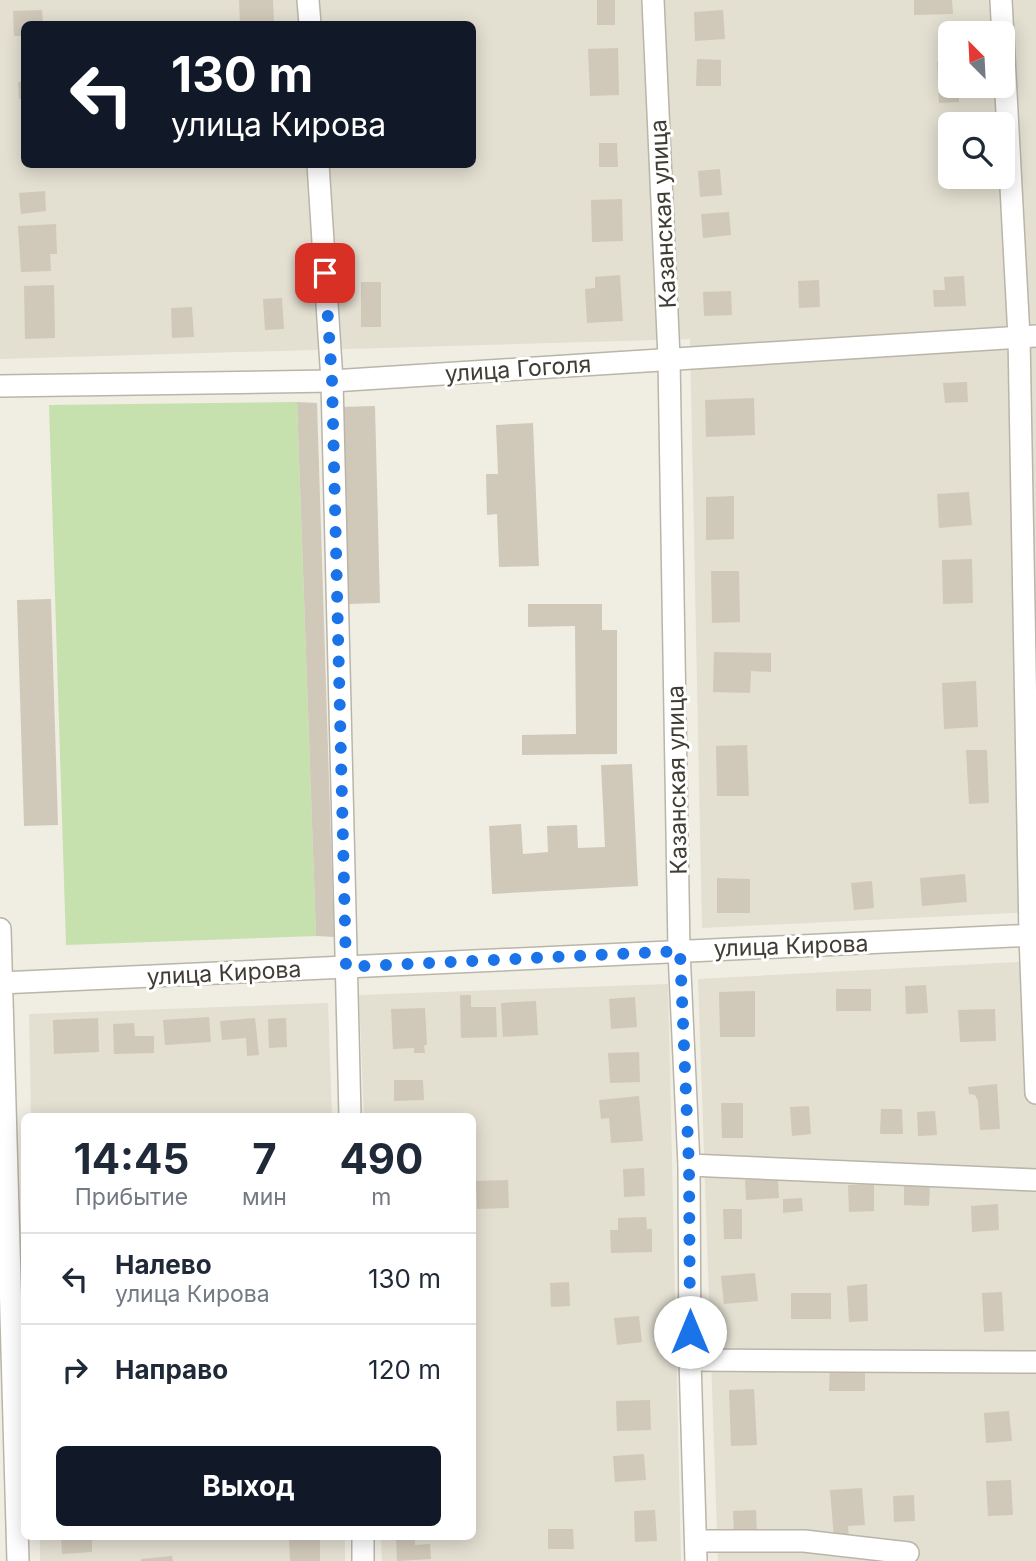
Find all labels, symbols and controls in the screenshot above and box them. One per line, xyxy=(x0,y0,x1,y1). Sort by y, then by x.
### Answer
north arrow xyxy=(938,21,1015,98)
map controls xyxy=(938,21,1015,189)
text: 130 m xyxy=(171,45,313,104)
icon: left xyxy=(56,49,147,140)
text: улица Кирова xyxy=(171,105,386,144)
button: search xyxy=(938,112,1015,189)
street label: Казанская улица xyxy=(644,119,682,309)
pin xyxy=(295,243,355,303)
icon: arrive xyxy=(306,254,344,292)
street label: улица Гоголя xyxy=(444,350,592,388)
street label: Казанская улица xyxy=(661,685,693,875)
street label: улица Кирова xyxy=(713,929,869,963)
street label: улица Кирова xyxy=(146,955,302,991)
text: 14:45 xyxy=(74,1133,189,1184)
text: 7 xyxy=(252,1133,277,1184)
text: 490 xyxy=(339,1133,423,1184)
text: Прибытие xyxy=(75,1183,188,1211)
text: мин xyxy=(242,1183,287,1211)
text: m xyxy=(371,1183,391,1211)
text: Налево xyxy=(115,1249,212,1280)
icon: left xyxy=(56,1260,94,1298)
text: 130 m xyxy=(368,1263,441,1294)
text: улица Кирова xyxy=(115,1280,270,1308)
position arrow xyxy=(653,1295,727,1369)
icon: right xyxy=(56,1351,94,1389)
text: Направо xyxy=(115,1354,228,1385)
text: 120 m xyxy=(368,1354,441,1385)
button: Выход xyxy=(56,1446,441,1526)

